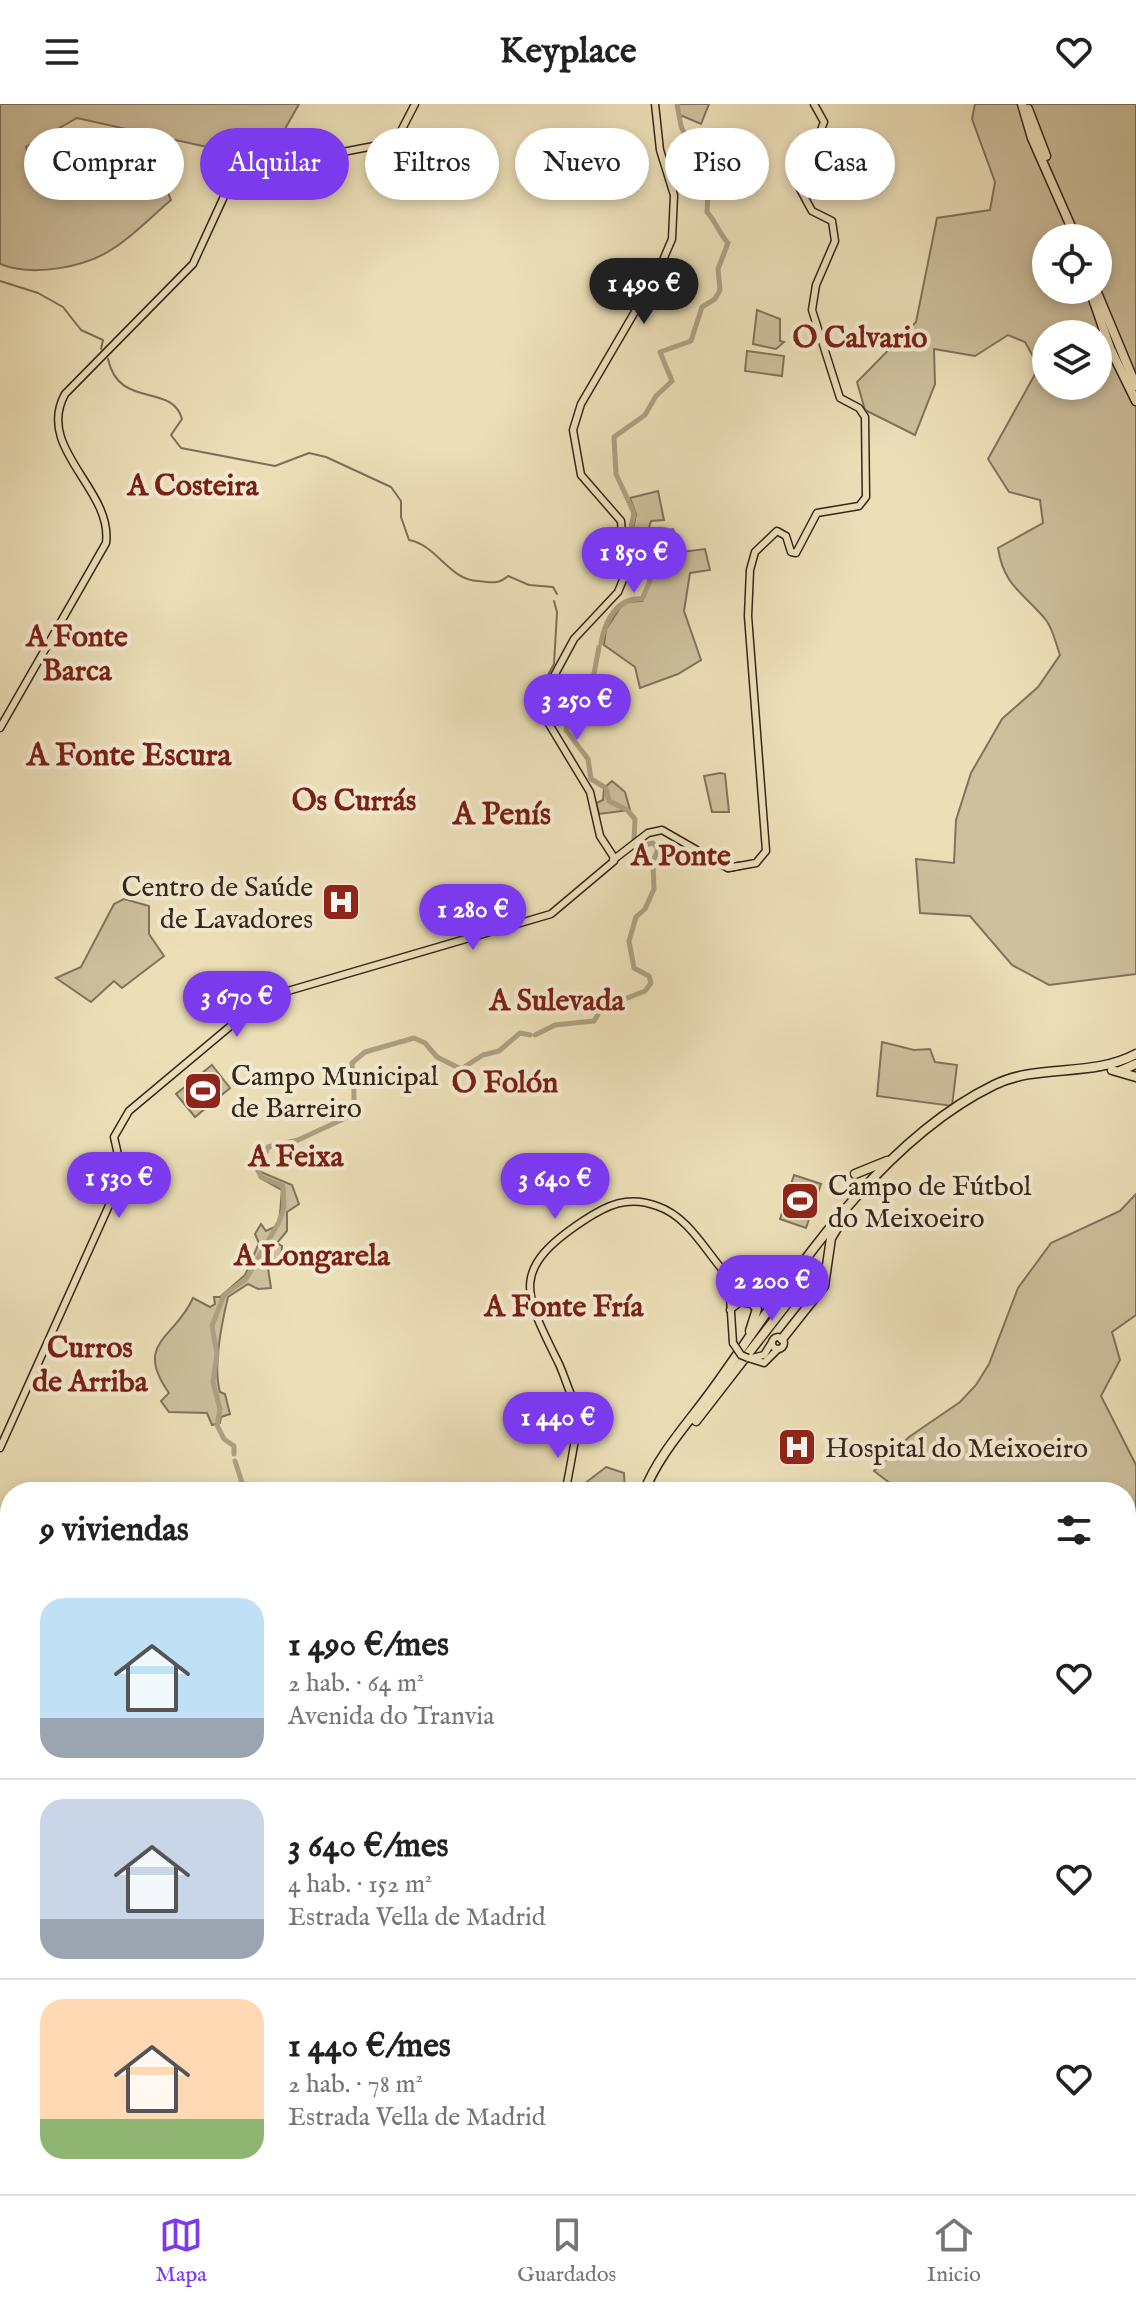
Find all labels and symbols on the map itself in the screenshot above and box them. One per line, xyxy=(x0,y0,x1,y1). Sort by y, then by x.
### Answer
pin: 1 490 € xyxy=(570,258,718,326)
district label: O Calvario xyxy=(793,320,927,358)
district label: A Costeira xyxy=(126,468,260,506)
pin: 1 850 € xyxy=(560,527,708,595)
district label: A Fonte Barca xyxy=(25,619,128,691)
pin: 3 250 € xyxy=(503,674,651,742)
district label: A Fonte Escura xyxy=(25,736,233,777)
district label: Os Currás xyxy=(292,783,416,821)
district label: A Penís xyxy=(451,795,551,836)
district label: A Ponte xyxy=(630,838,731,876)
place label: Centro de Saúde de Lavadores xyxy=(122,871,313,938)
hospital icon: Centro de Saúde de Lavadores xyxy=(320,881,362,923)
pin: 1 280 € xyxy=(399,884,547,952)
pin: 3 670 € xyxy=(163,971,311,1039)
district label: A Sulevada xyxy=(489,983,625,1021)
place label: Campo Municipal de Barreiro xyxy=(231,1060,439,1127)
district label: O Folón xyxy=(452,1065,558,1103)
sports icon: Campo Municipal de Barreiro xyxy=(182,1070,224,1112)
district label: A Feixa xyxy=(247,1139,345,1177)
pin: 1 530 € xyxy=(45,1152,193,1220)
pin: 3 640 € xyxy=(481,1153,629,1221)
place label: Campo de Fútbol do Meixoeiro xyxy=(828,1170,1032,1237)
sports icon: Campo de Fútbol do Meixoeiro xyxy=(779,1180,821,1222)
district label: A Longarela xyxy=(233,1238,391,1276)
pin: 2 200 € xyxy=(698,1255,846,1323)
district label: A Fonte Fría xyxy=(484,1289,644,1327)
district label: Curros de Arriba xyxy=(32,1330,149,1402)
pin: 1 440 € xyxy=(484,1392,632,1460)
hospital icon: Hospital do Meixoeiro xyxy=(776,1426,818,1468)
place label: Hospital do Meixoeiro xyxy=(825,1432,1088,1467)

